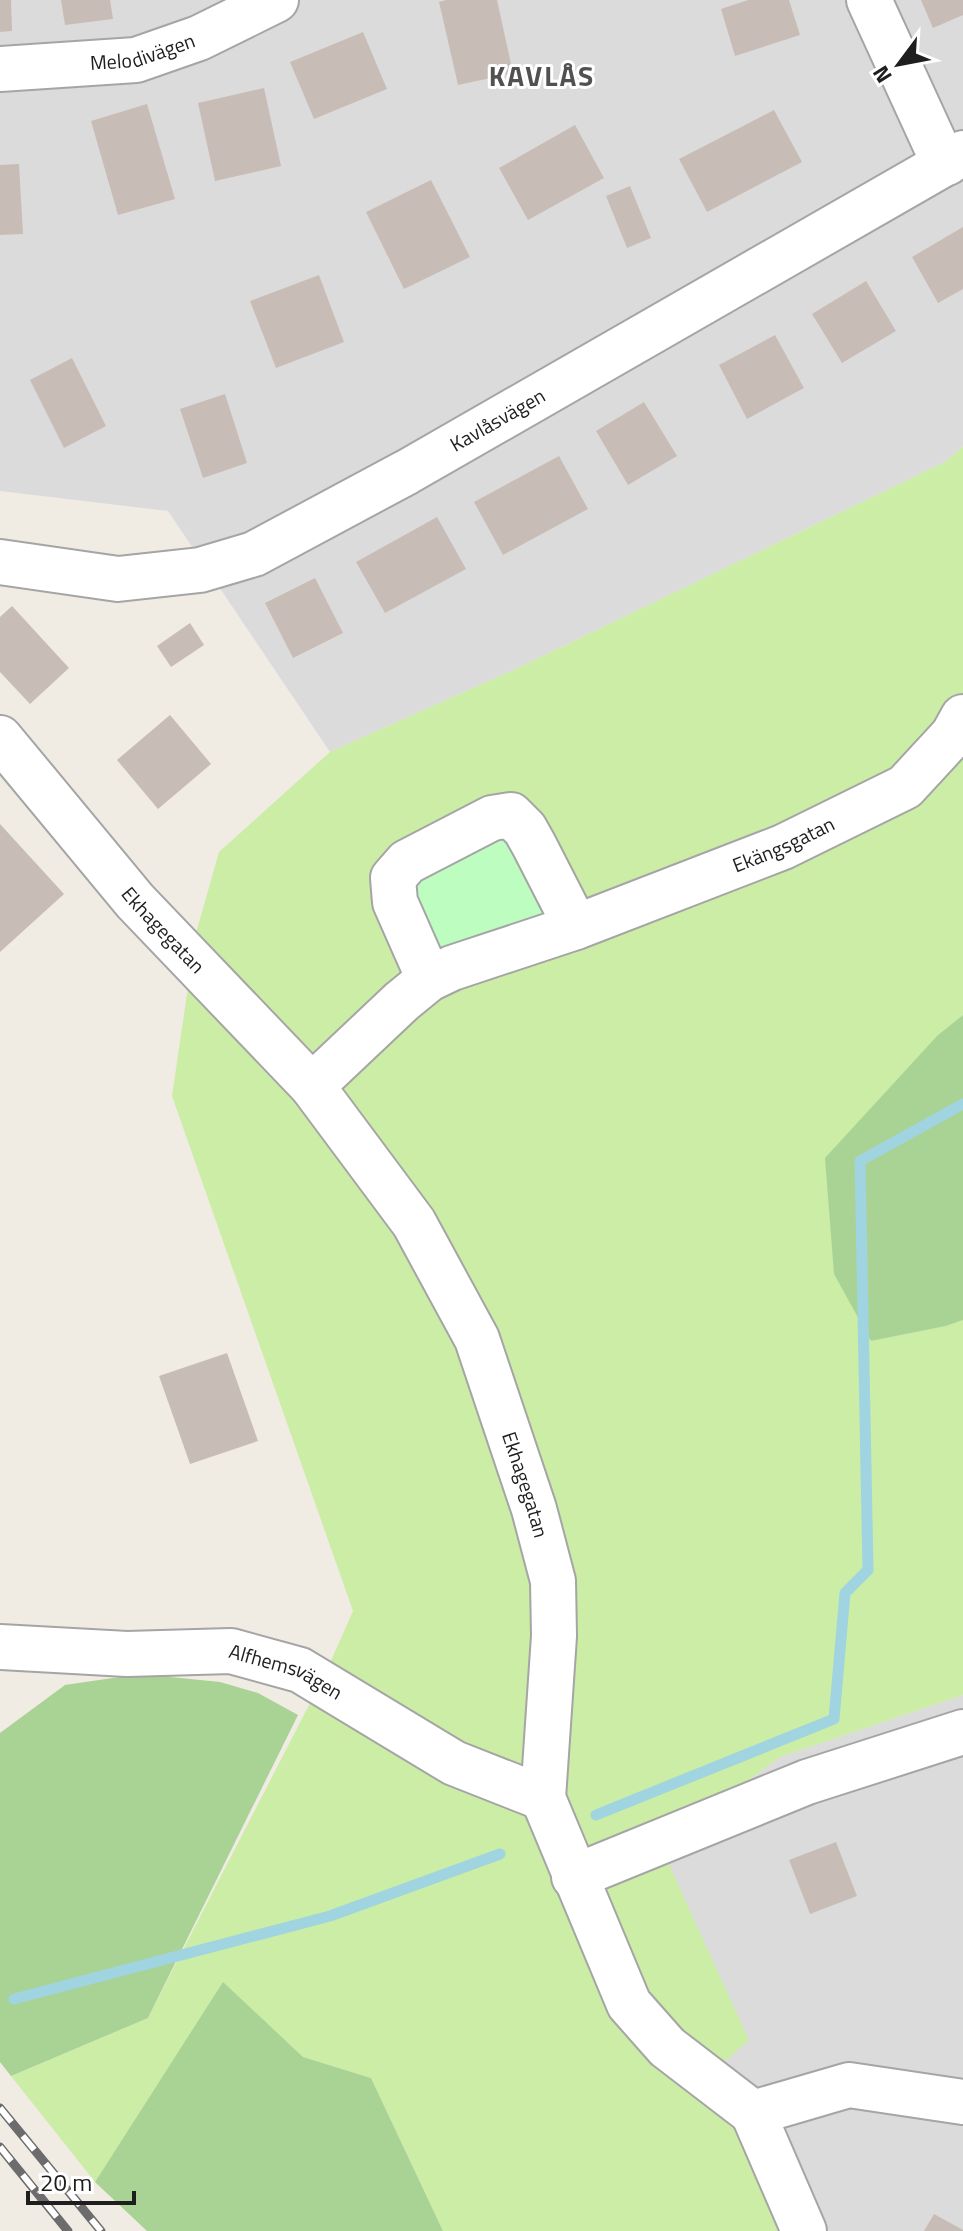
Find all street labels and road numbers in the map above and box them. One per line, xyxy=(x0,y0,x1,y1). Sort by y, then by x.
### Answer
street label: Melodivägen xyxy=(89,25,199,78)
street label: Kavlåsvägen xyxy=(444,380,551,459)
street label: Ekängsgatan xyxy=(728,808,840,880)
street label: Ekhagegatan xyxy=(114,880,212,980)
street label: Ekhagegatan xyxy=(494,1427,557,1541)
street label: Alfhemsvägen xyxy=(226,1635,349,1707)

